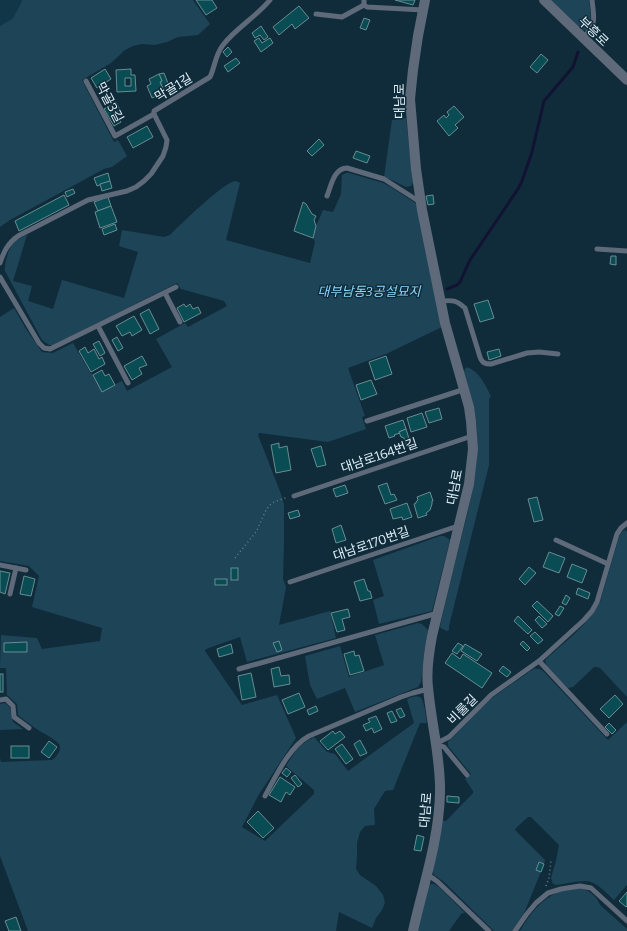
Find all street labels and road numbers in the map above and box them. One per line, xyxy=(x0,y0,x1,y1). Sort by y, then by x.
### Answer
street label: 부흥로 xyxy=(576,13,612,49)
street label: 막골1길 xyxy=(152,70,195,104)
street label: 막골3길 xyxy=(93,80,126,125)
street label: 대남로 xyxy=(392,83,407,119)
street label: 대남로164번길 xyxy=(339,435,420,476)
street label: 대남로 xyxy=(444,468,465,506)
street label: 대남로170번길 xyxy=(331,523,411,564)
street label: 비룰길 xyxy=(444,691,480,727)
street label: 대남로 xyxy=(416,791,435,829)

